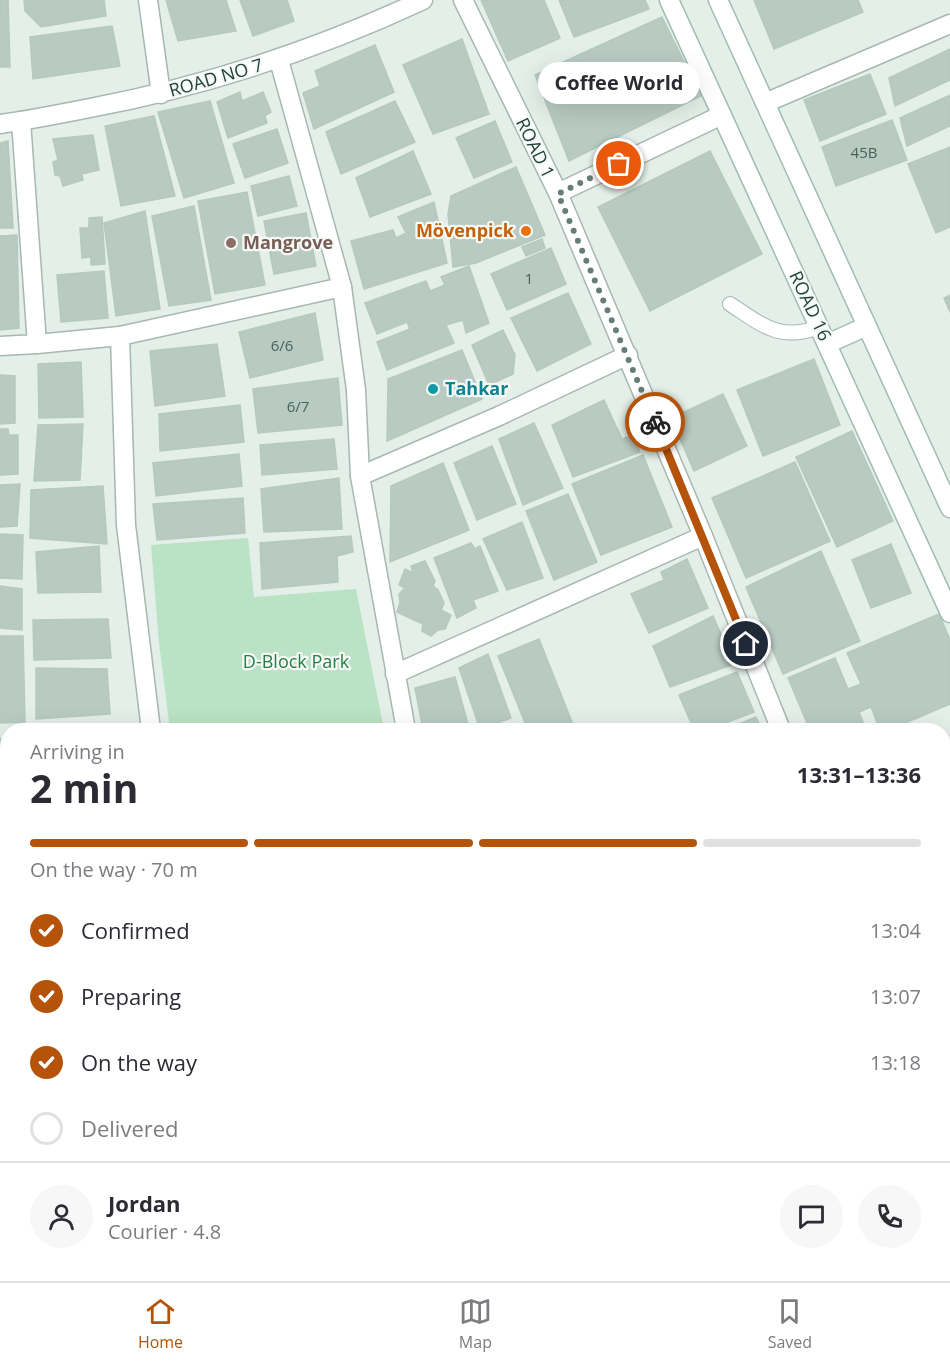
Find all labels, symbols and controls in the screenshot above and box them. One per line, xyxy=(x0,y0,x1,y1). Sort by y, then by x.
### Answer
street label: ROAD NO 7 xyxy=(166,52,266,102)
callout: Coffee World xyxy=(538,62,700,104)
text: Coffee World xyxy=(555,69,684,96)
street label: ROAD 1 xyxy=(511,113,561,182)
pin xyxy=(593,138,644,189)
house number: 45B xyxy=(851,142,877,162)
icon: bag xyxy=(602,147,635,180)
place label: Mövenpick xyxy=(416,218,515,242)
marker: Mövenpick xyxy=(519,224,533,238)
place label: Mangrove xyxy=(243,230,333,254)
marker: Mangrove xyxy=(224,236,238,250)
street label: ROAD 16 xyxy=(784,267,838,345)
house number: 1 xyxy=(525,268,533,288)
house number: 6/6 xyxy=(271,335,293,355)
place label: Tahkar xyxy=(445,376,508,400)
marker: Tahkar xyxy=(426,382,440,396)
courier xyxy=(625,392,685,452)
house number: 6/7 xyxy=(287,396,309,416)
icon: bike xyxy=(639,406,672,439)
pin xyxy=(720,618,771,669)
icon: home xyxy=(729,627,762,660)
park label: D-Block Park xyxy=(243,649,350,673)
text: Arriving in xyxy=(30,738,125,765)
text: 13:31–13:36 xyxy=(797,759,921,789)
text: 2 min xyxy=(30,761,138,814)
text: On the way · 70 m xyxy=(30,856,198,883)
icon: check xyxy=(30,914,63,947)
text: Confirmed xyxy=(81,915,190,945)
text: 13:04 xyxy=(870,917,921,944)
icon: check xyxy=(30,980,63,1013)
text: Preparing xyxy=(81,981,181,1011)
text: 13:07 xyxy=(870,983,921,1010)
icon: check xyxy=(30,1046,63,1079)
text: On the way xyxy=(81,1047,197,1077)
text: 13:18 xyxy=(870,1049,921,1076)
text: Delivered xyxy=(81,1113,179,1143)
button: person xyxy=(30,1185,93,1248)
button: chat xyxy=(780,1185,843,1248)
button: phone xyxy=(858,1185,921,1248)
text: Jordan xyxy=(108,1188,181,1218)
text: Courier · 4.8 xyxy=(108,1218,221,1245)
tab: Home xyxy=(138,1295,183,1353)
tab: Map xyxy=(459,1295,492,1353)
tab: Saved xyxy=(768,1295,812,1353)

